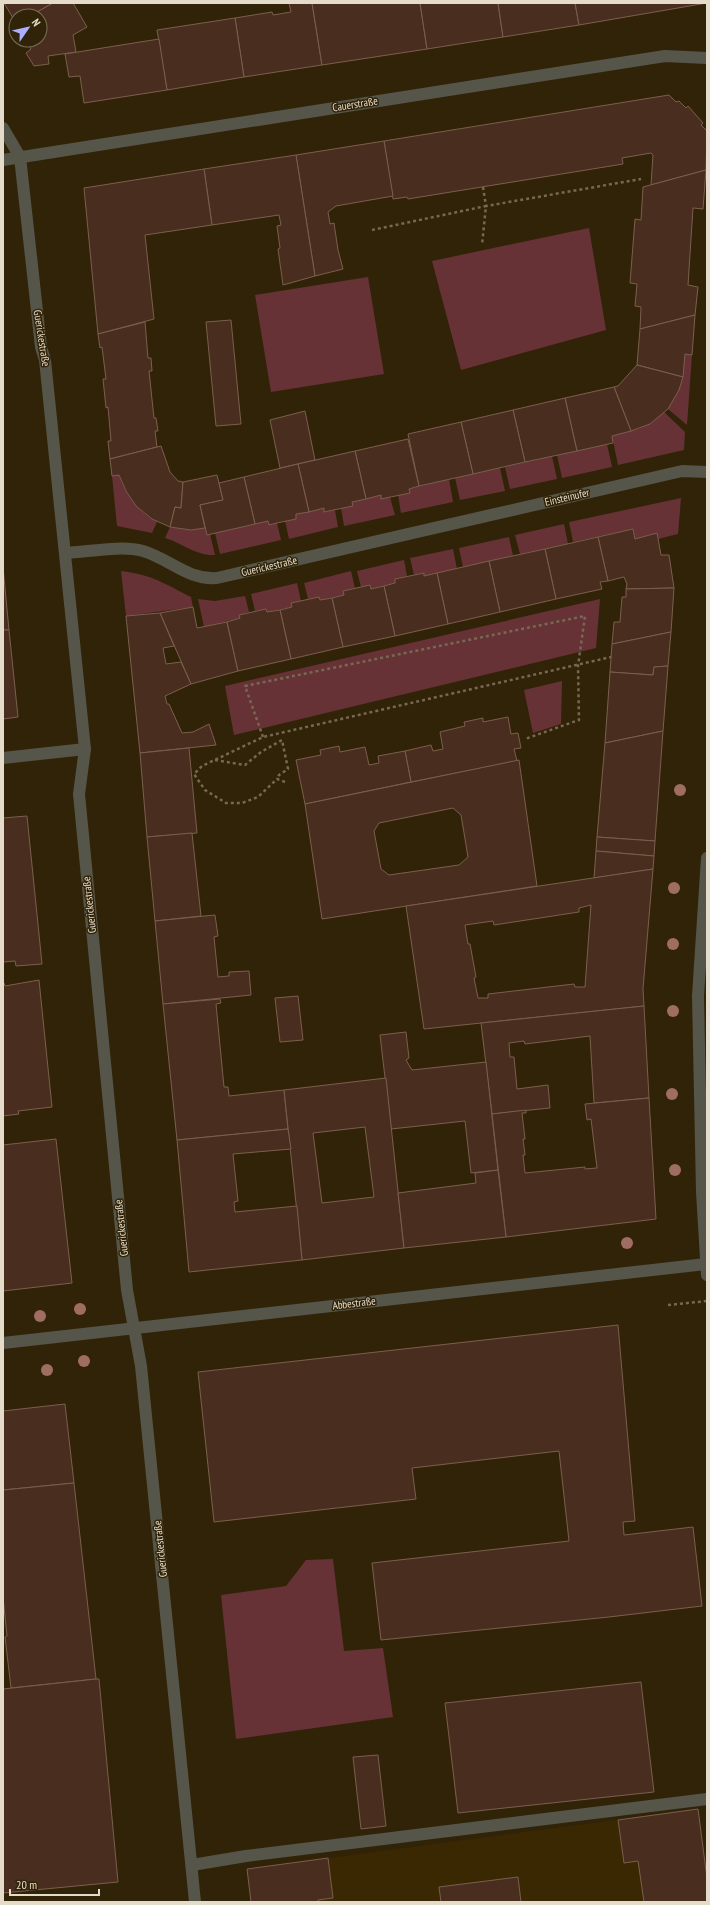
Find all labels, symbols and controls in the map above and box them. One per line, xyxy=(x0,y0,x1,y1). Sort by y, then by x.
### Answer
north arrow xyxy=(8,8,48,48)
text: N xyxy=(29,16,44,29)
street label: Cauerstraße xyxy=(331,93,379,114)
street label: Guerickestraße xyxy=(31,309,53,368)
street label: Einsteinufer xyxy=(543,485,591,509)
street label: Guerickestraße xyxy=(240,553,299,579)
street label: Guerickestraße xyxy=(79,876,99,934)
street label: Guerickestraße xyxy=(111,1199,131,1257)
street label: Abbestraße xyxy=(332,1293,377,1313)
street label: Guerickestraße xyxy=(150,1520,170,1578)
scale bar xyxy=(10,1871,99,1897)
text: 20 m xyxy=(16,1877,37,1892)

